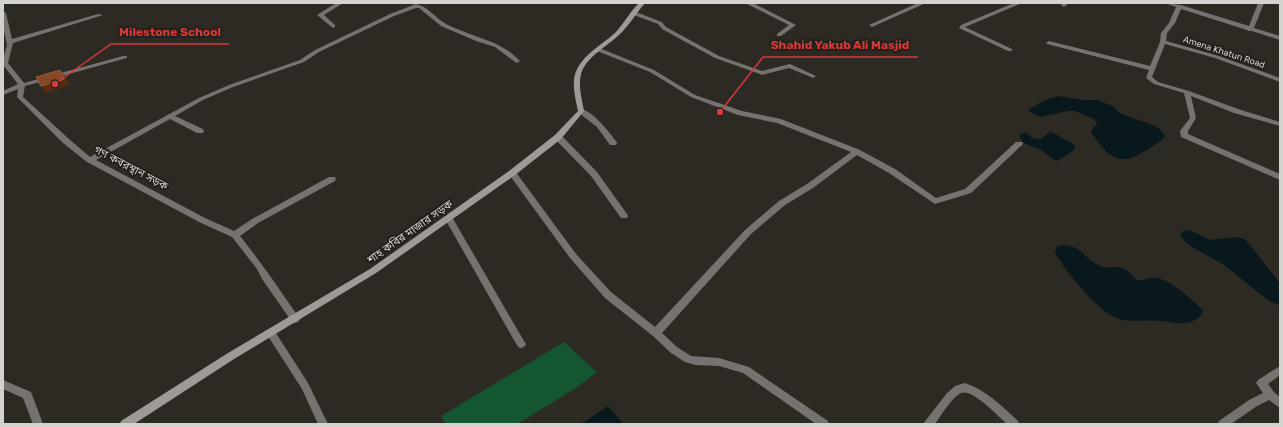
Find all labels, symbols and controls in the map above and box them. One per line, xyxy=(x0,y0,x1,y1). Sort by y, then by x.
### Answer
callout: Milestone School xyxy=(111,20,229,44)
text: Milestone School xyxy=(119,25,221,39)
callout: Shahid Yakub Ali Masjid xyxy=(763,33,918,57)
street label: Amena Khatun Road xyxy=(1182,34,1266,70)
text: Shahid Yakub Ali Masjid xyxy=(771,38,909,52)
street label: গণ কবরস্থান সড়ক xyxy=(92,143,170,193)
street label: শাহ কবির মাজার সড়ক xyxy=(364,198,455,267)

